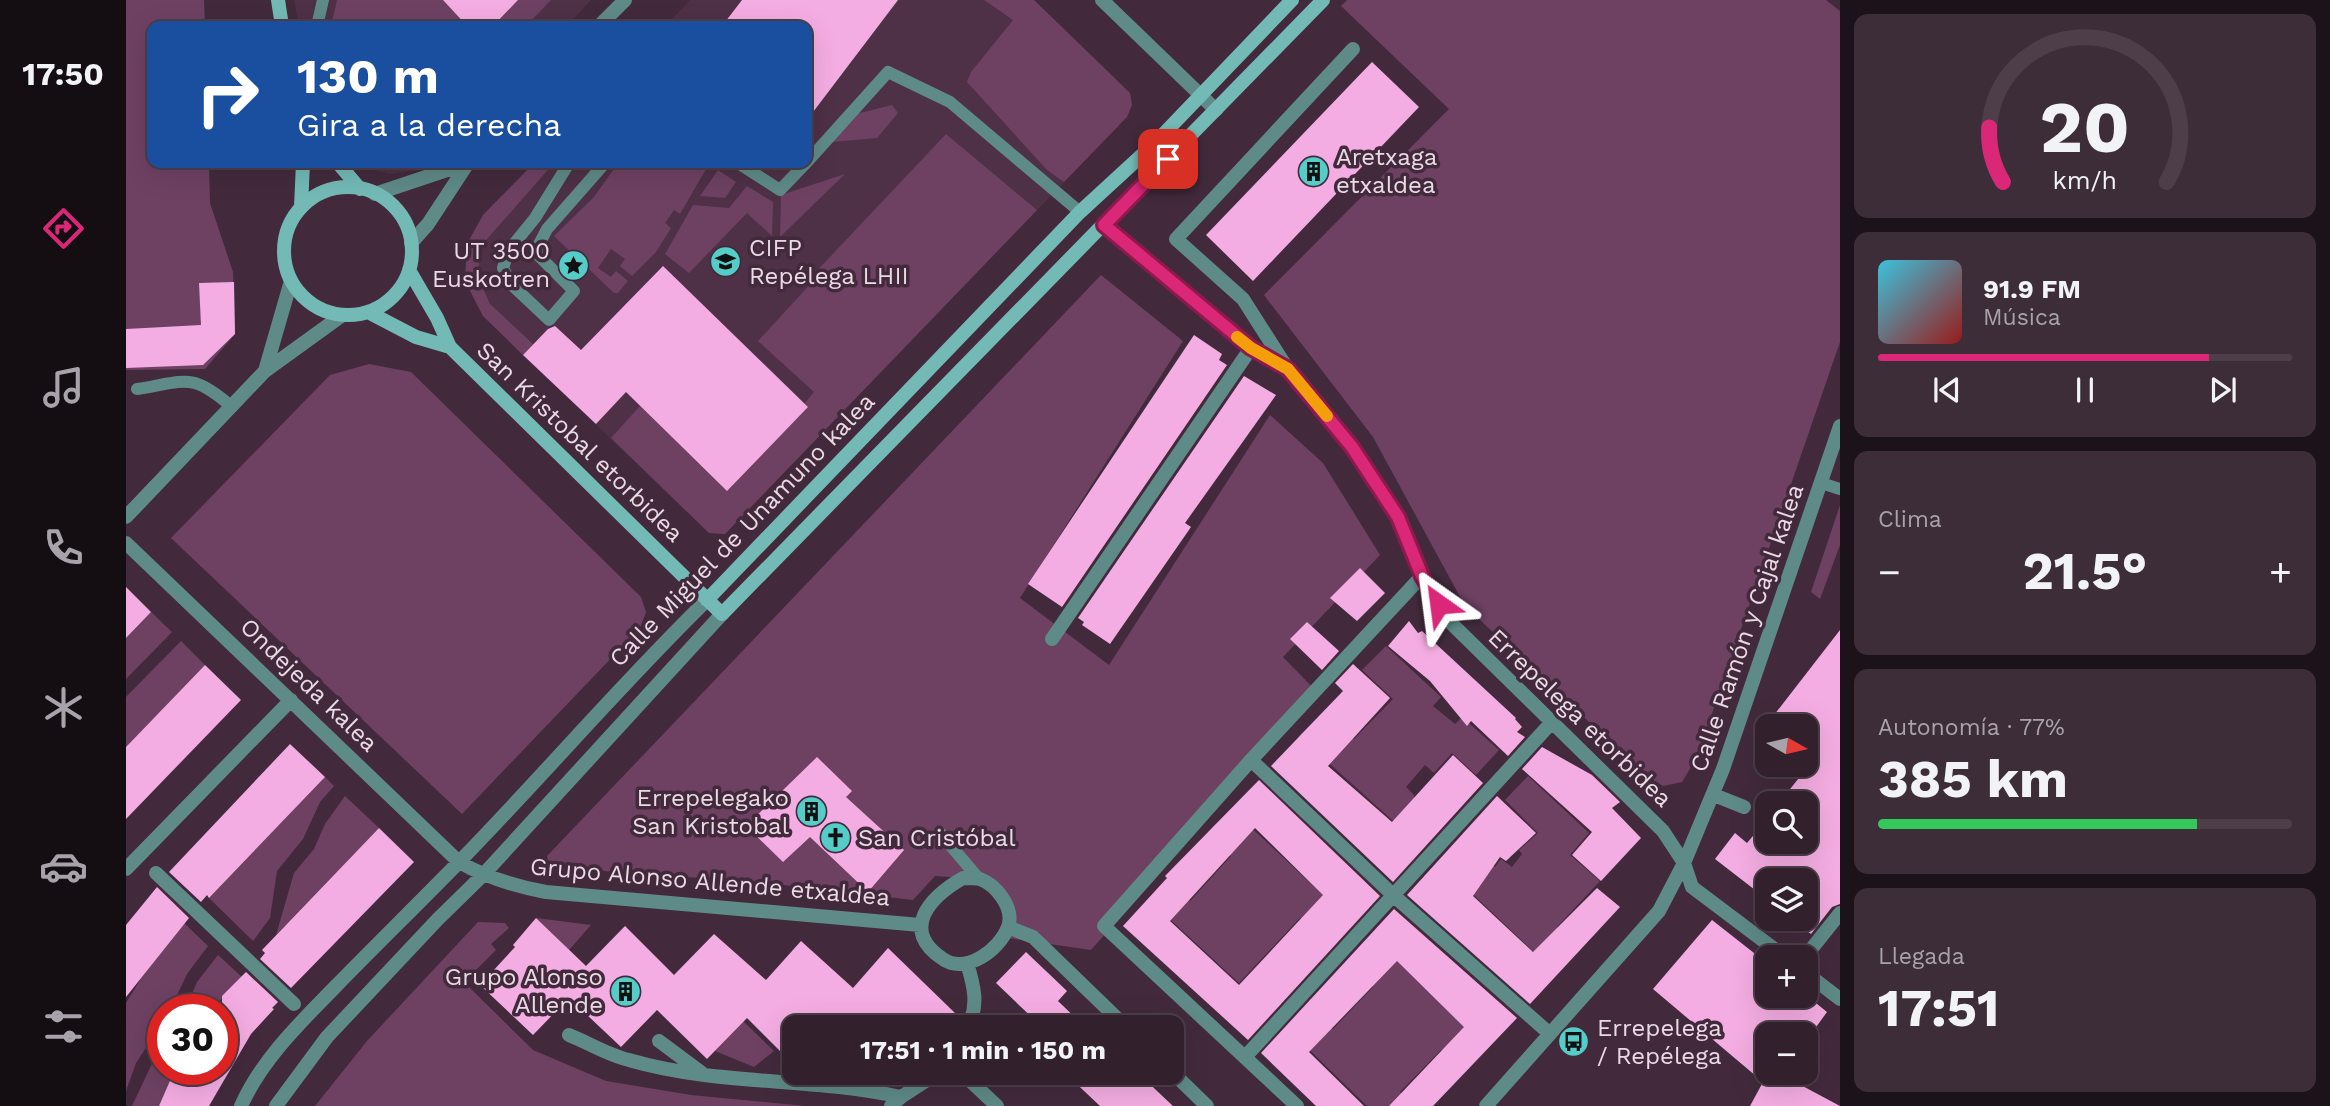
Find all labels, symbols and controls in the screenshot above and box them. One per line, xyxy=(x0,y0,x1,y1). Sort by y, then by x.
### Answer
text: 130 m xyxy=(297,47,439,105)
icon: right xyxy=(182,49,273,140)
text: 17:50 xyxy=(22,55,104,93)
text: 20 xyxy=(2040,85,2130,171)
text: Gira a la derecha xyxy=(297,106,561,144)
pin xyxy=(1138,129,1198,189)
icon: arrive xyxy=(1149,140,1187,178)
place label: Aretxaga etxaldea xyxy=(1336,143,1437,199)
building icon: Aretxaga etxaldea xyxy=(1296,154,1330,188)
text: km/h xyxy=(2053,166,2117,195)
icon: directions xyxy=(39,204,88,253)
place label: CIFP Repélega LHII xyxy=(749,234,909,290)
place label: UT 3500 Euskotren xyxy=(432,237,550,293)
school or university icon: CIFP Repélega LHII xyxy=(709,245,743,279)
place icon: UT 3500 Euskotren xyxy=(556,248,590,282)
text: 91.9 FM xyxy=(1983,274,2081,304)
text: Música xyxy=(1983,304,2061,331)
street label: San Kristobal etorbidea xyxy=(471,336,689,548)
icon: music xyxy=(39,363,88,412)
icon: previous xyxy=(1928,371,1966,409)
icon: pause xyxy=(2066,371,2104,409)
icon: next xyxy=(2204,371,2242,409)
street label: Calle Miguel de Unamuno kalea xyxy=(604,388,880,672)
street label: Calle Ramón y Cajal kalea xyxy=(1685,480,1809,776)
text: Clima xyxy=(1878,506,1942,533)
icon: phone xyxy=(39,523,88,572)
text: 21.5° xyxy=(2023,541,2147,602)
text: − xyxy=(1878,550,1901,594)
text: + xyxy=(2269,550,2292,594)
position arrow xyxy=(1402,567,1476,641)
street label: Ondejeda kalea xyxy=(235,612,383,758)
street label: Errepelega etorbidea xyxy=(1482,623,1678,813)
icon: climate xyxy=(39,683,88,732)
north arrow xyxy=(1755,714,1818,777)
map controls xyxy=(1755,714,1818,1085)
text: Autonomía · 77% xyxy=(1878,714,2065,741)
text: 385 km xyxy=(1878,749,2068,810)
place label: Errepelegako San Kristobal xyxy=(632,784,790,840)
button: search xyxy=(1755,791,1818,854)
building icon: Errepelegako San Kristobal xyxy=(795,795,829,829)
church icon: San Cristóbal xyxy=(818,821,852,855)
place label: San Cristóbal xyxy=(858,824,1016,852)
icon: car xyxy=(39,842,88,891)
street label: Grupo Alonso Allende etxaldea xyxy=(529,852,891,912)
button: layers xyxy=(1755,868,1818,931)
text: Llegada xyxy=(1878,943,1965,970)
button: + xyxy=(1755,945,1818,1008)
place label: Grupo Alonso Allende xyxy=(445,963,603,1019)
building icon: Grupo Alonso Allende xyxy=(609,974,643,1008)
text: 17:51 xyxy=(1878,978,2000,1039)
speed limit sign: 30 xyxy=(147,994,238,1085)
icon: filters xyxy=(39,1002,88,1051)
place label: Errepelega / Repélega xyxy=(1597,1014,1722,1070)
button: − xyxy=(1755,1022,1818,1085)
bus stop icon: Errepelega / Repélega xyxy=(1557,1025,1591,1059)
text: 17:51 · 1 min · 150 m xyxy=(860,1035,1106,1065)

